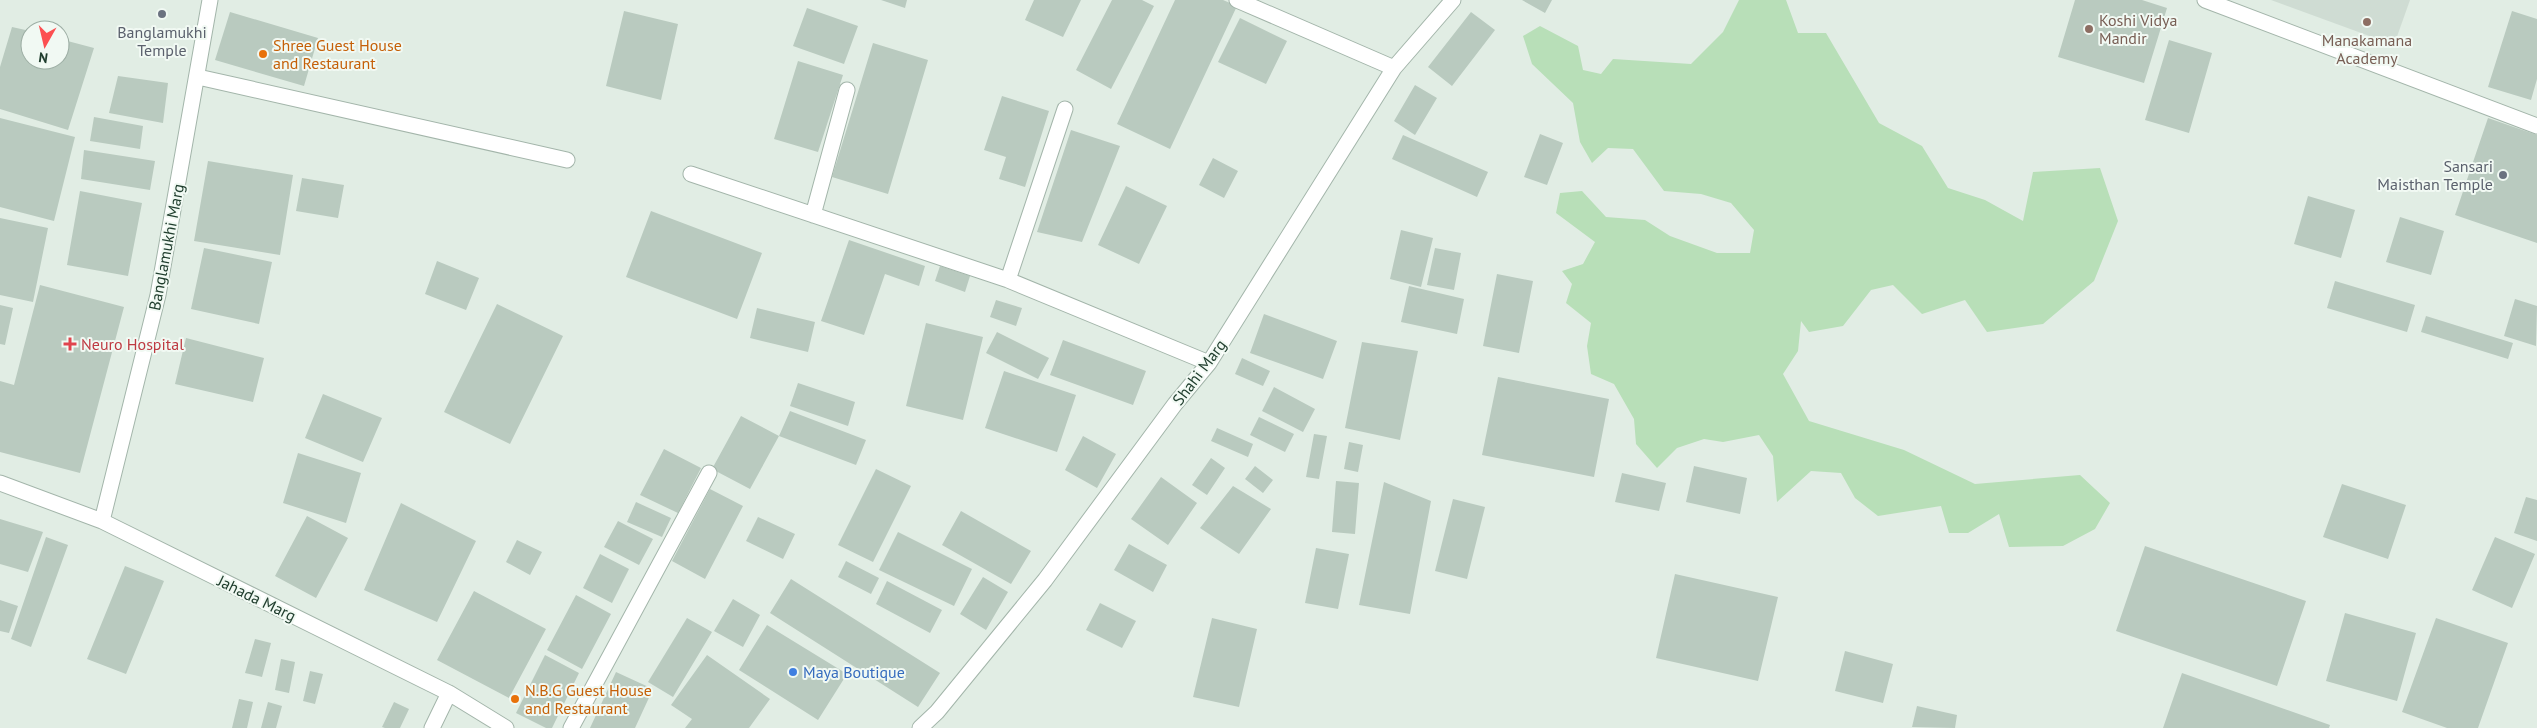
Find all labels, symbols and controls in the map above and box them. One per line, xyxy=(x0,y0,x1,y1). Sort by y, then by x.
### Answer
marker: Banglamukhi Temple xyxy=(156,8,168,20)
place label: Koshi Vidya Mandir xyxy=(2099,10,2178,48)
marker: Manakamana Academy xyxy=(2361,16,2373,28)
north arrow xyxy=(20,20,70,70)
place label: Banglamukhi Temple xyxy=(117,22,207,60)
marker: Koshi Vidya Mandir xyxy=(2083,23,2095,35)
place label: Manakamana Academy xyxy=(2322,30,2412,68)
place label: Shree Guest House and Restaurant xyxy=(273,35,402,73)
text: N xyxy=(37,48,49,67)
marker: Shree Guest House and Restaurant xyxy=(257,48,269,60)
place label: Sansari Maisthan Temple xyxy=(2377,156,2493,194)
marker: Sansari Maisthan Temple xyxy=(2497,169,2509,181)
street label: Banglamukhi Marg xyxy=(144,182,188,312)
place label: Neuro Hospital xyxy=(81,334,184,354)
street label: Shahi Marg xyxy=(1168,335,1230,409)
marker: Neuro Hospital xyxy=(63,337,77,351)
street label: Jahada Marg xyxy=(214,570,299,626)
place label: Maya Boutique xyxy=(803,662,905,682)
marker: Maya Boutique xyxy=(787,666,799,678)
place label: N.B.G Guest House and Restaurant xyxy=(525,680,652,718)
marker: N.B.G Guest House and Restaurant xyxy=(509,693,521,705)

